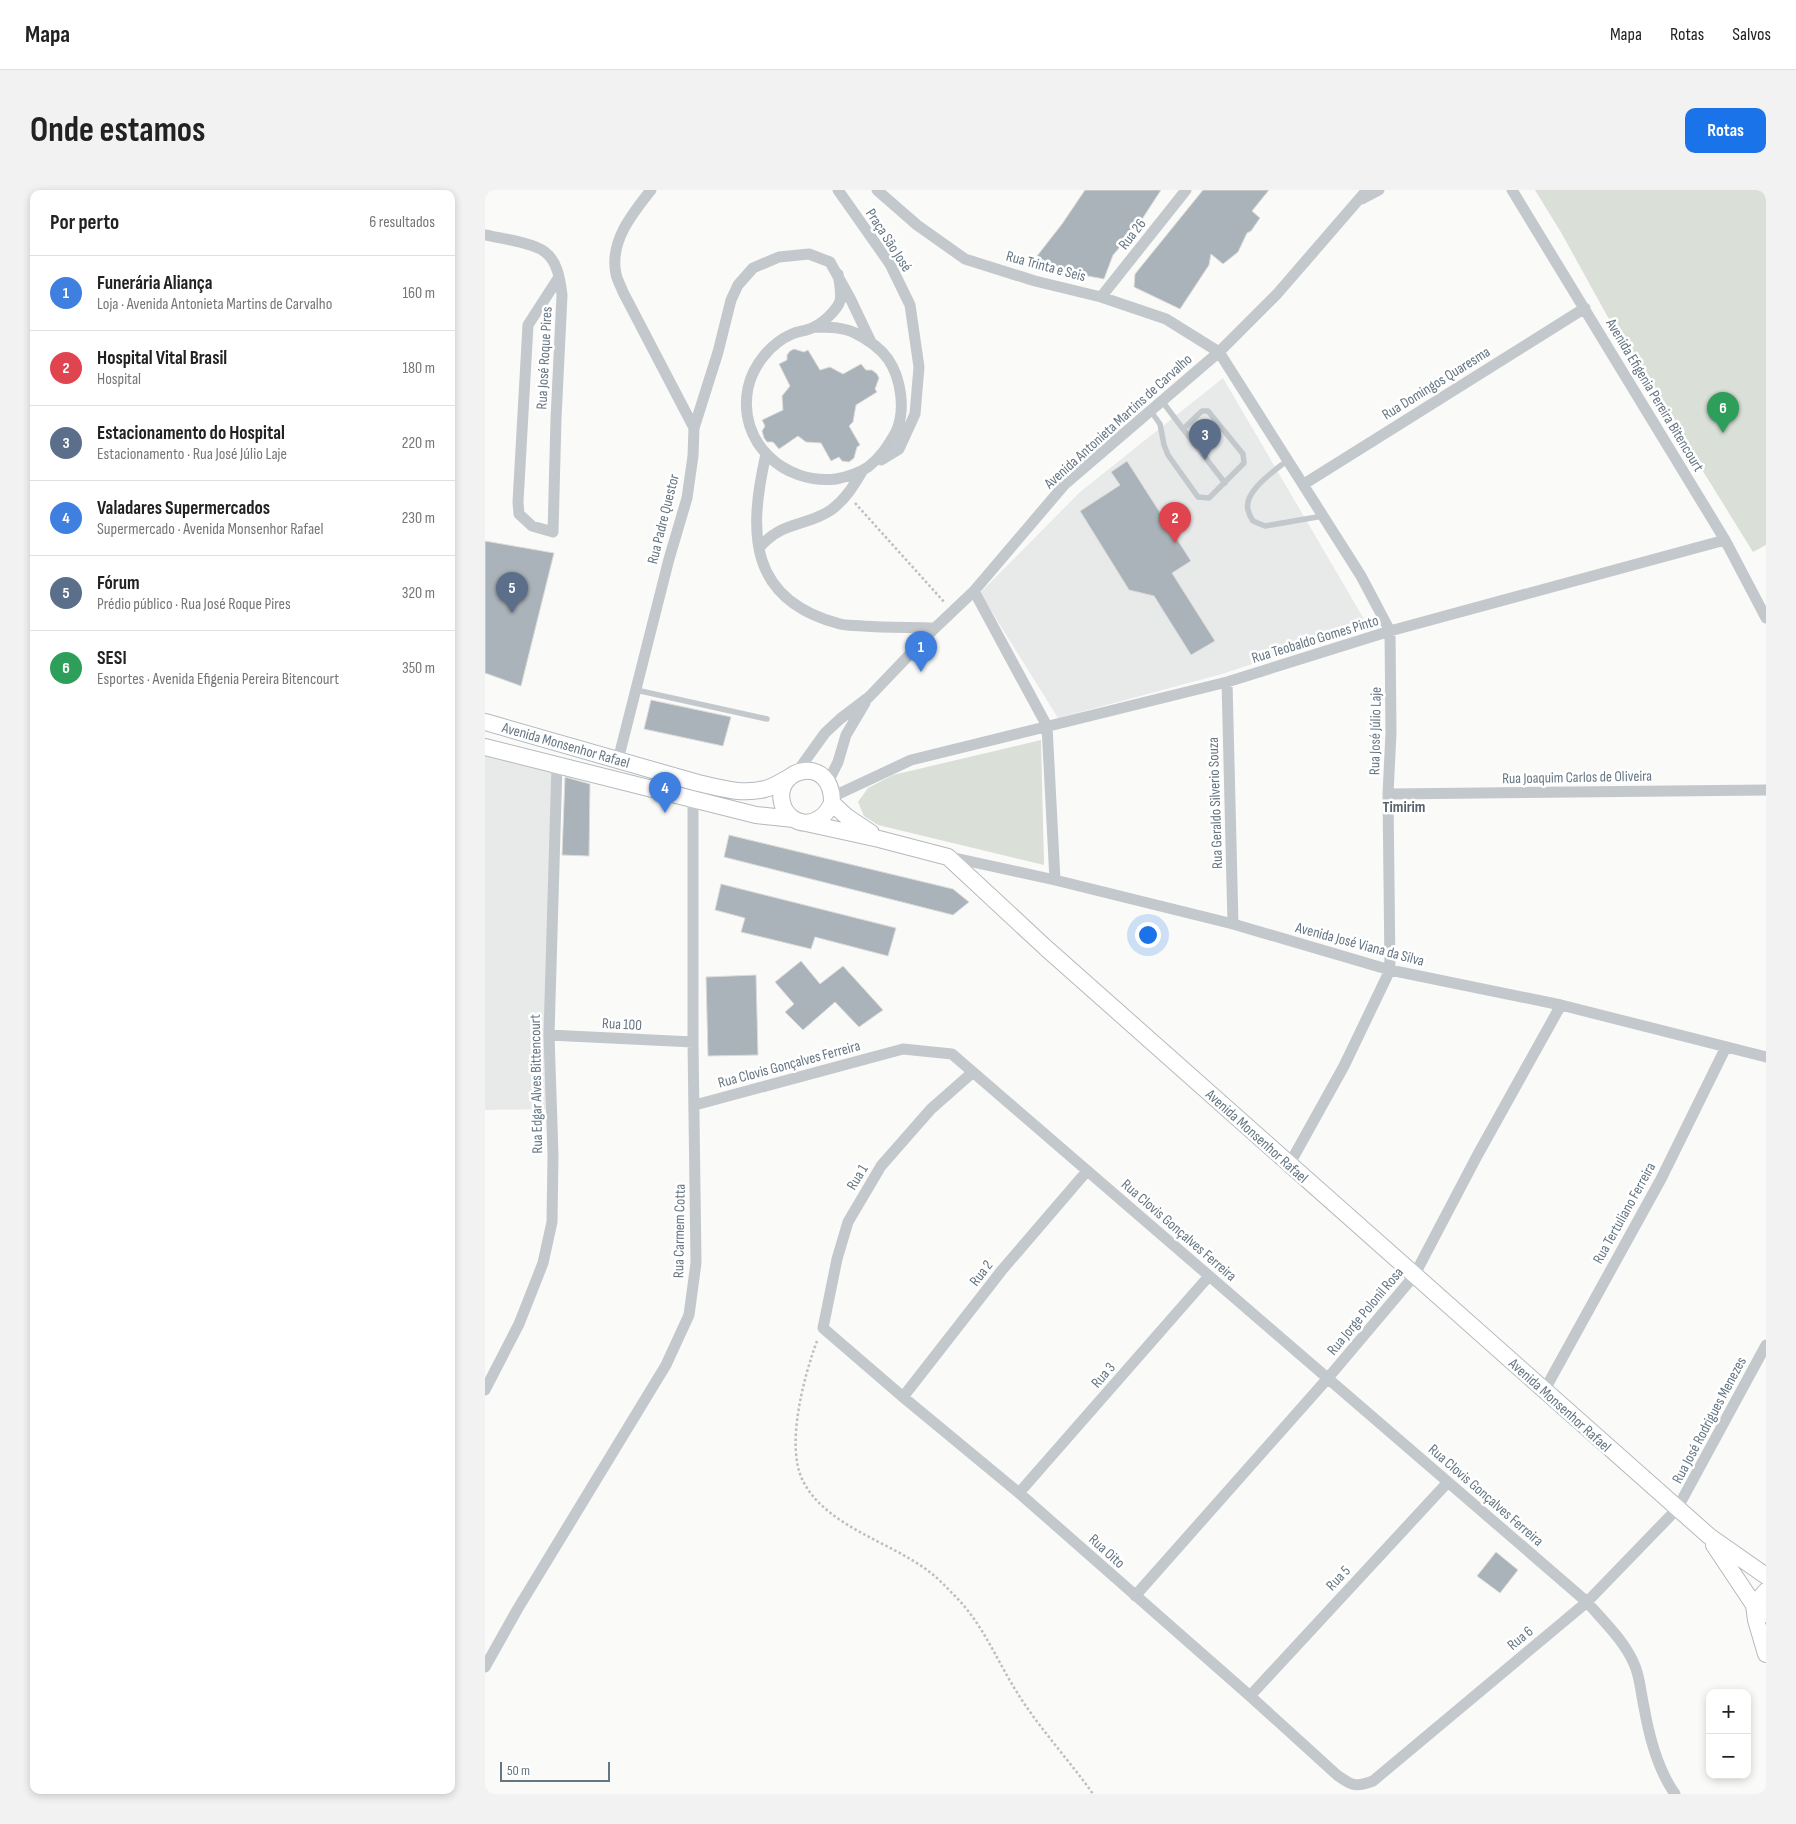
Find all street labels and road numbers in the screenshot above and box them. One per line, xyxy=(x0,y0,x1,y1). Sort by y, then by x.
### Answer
street label: Praça São José xyxy=(861,205,916,275)
street label: Rua 26 xyxy=(1114,215,1150,254)
street label: Rua Trinta e Seis xyxy=(1004,247,1088,286)
street label: Rua José Roque Pires xyxy=(532,306,557,410)
street label: Avenida Efigenia Pereira Bitencourt xyxy=(1601,315,1708,476)
street label: Rua Domingos Quaresma xyxy=(1379,342,1494,424)
street label: Avenida Antonieta Martins de Carvalho xyxy=(1040,350,1196,494)
street label: Rua Padre Questor xyxy=(643,471,684,566)
street label: Rua Teobaldo Gomes Pinto xyxy=(1249,611,1381,668)
street label: Rua José Júlio Laje xyxy=(1365,687,1386,775)
street label: Avenida Monsenhor Rafael xyxy=(499,718,632,773)
street label: Rua Geraldo Silverio Souza xyxy=(1204,737,1227,869)
street label: Rua Joaquim Carlos de Oliveira xyxy=(1502,767,1652,788)
street label: Avenida José Viana da Silva xyxy=(1293,918,1426,971)
street label: Rua Edgar Alves Bittencourt xyxy=(526,1014,547,1154)
street label: Rua 100 xyxy=(602,1014,642,1035)
street label: Rua Clovis Gonçalves Ferreira xyxy=(716,1036,863,1093)
street label: Avenida Monsenhor Rafael xyxy=(1201,1085,1312,1187)
street label: Rua Tertuliano Ferreira xyxy=(1589,1159,1660,1267)
street label: Rua 1 xyxy=(842,1160,873,1194)
street label: Rua Clovis Gonçalves Ferreira xyxy=(1117,1175,1240,1286)
street label: Rua Carmem Cotta xyxy=(669,1183,690,1278)
street label: Rua 2 xyxy=(965,1257,997,1290)
street label: Rua Jorge Polonil Rosa xyxy=(1323,1263,1408,1359)
street label: Avenida Monsenhor Rafael xyxy=(1504,1354,1615,1456)
street label: Rua José Rodrigues Menezes xyxy=(1668,1354,1751,1487)
street label: Rua 3 xyxy=(1087,1359,1120,1392)
street label: Rua Clovis Gonçalves Ferreira xyxy=(1424,1440,1547,1551)
street label: Rua Oito xyxy=(1085,1530,1129,1573)
street label: Rua 5 xyxy=(1322,1562,1355,1595)
street label: Rua 6 xyxy=(1504,1622,1537,1655)

